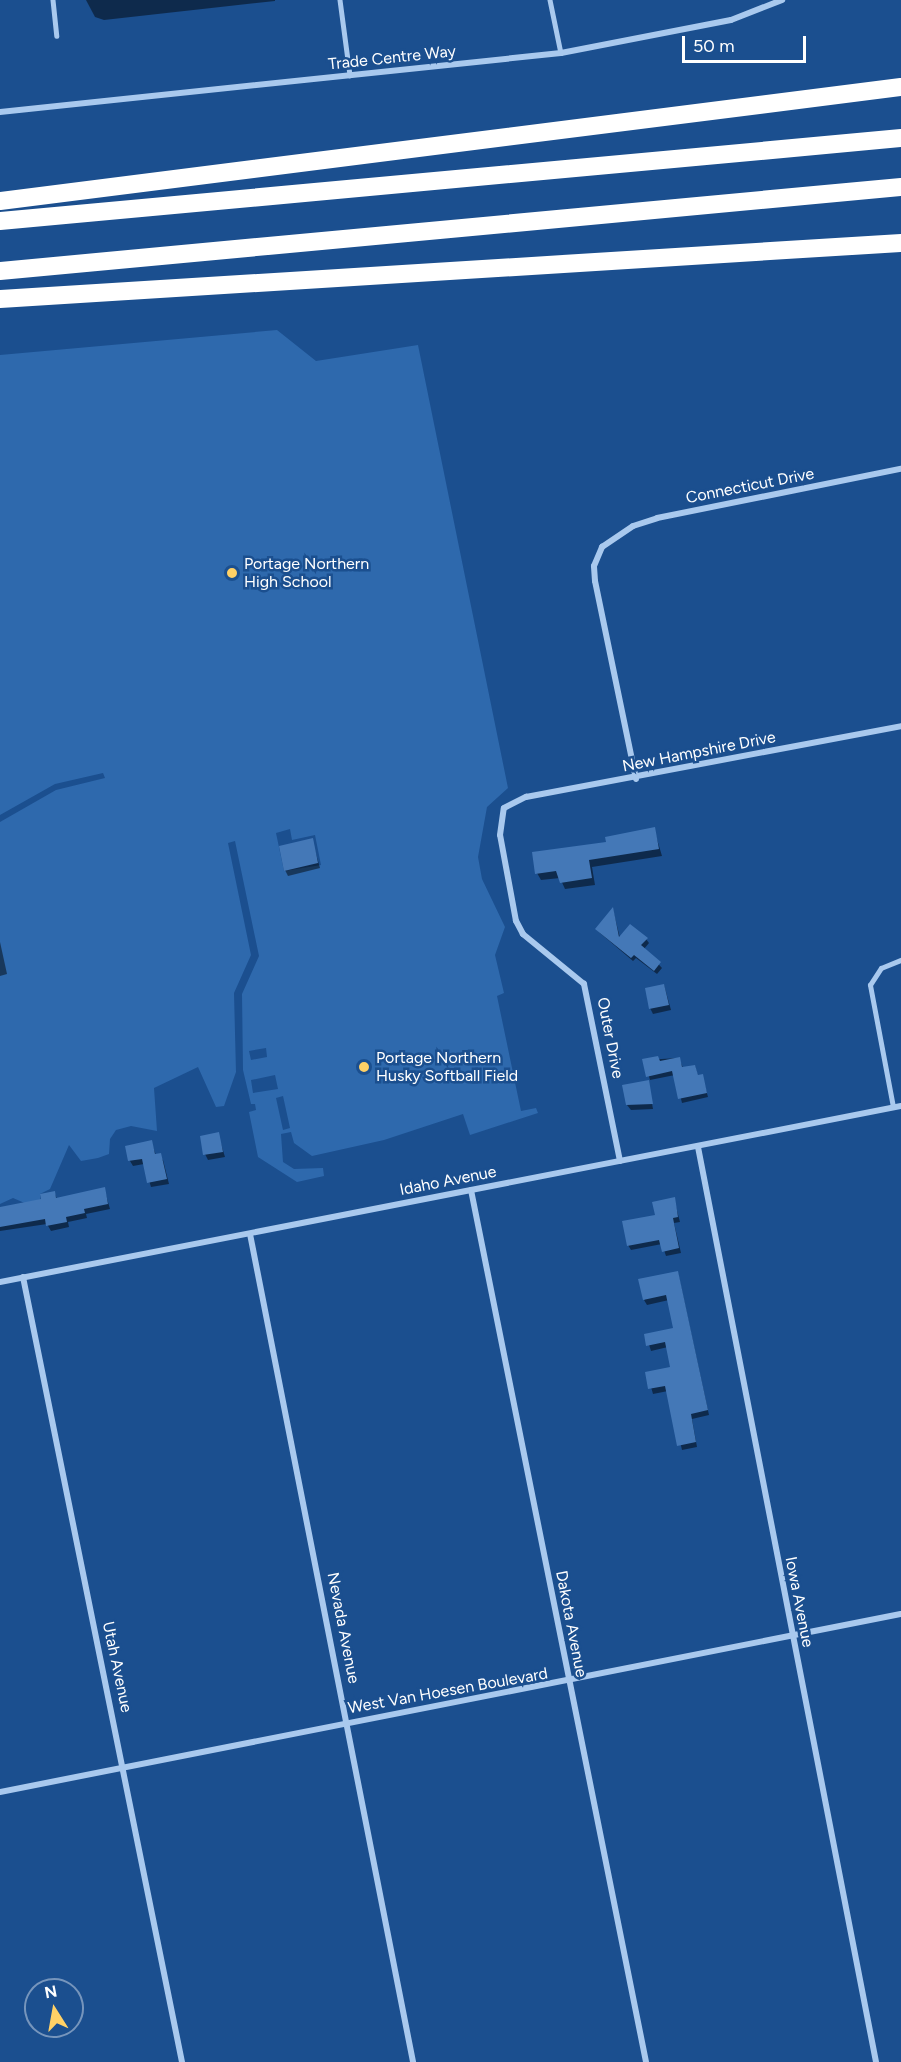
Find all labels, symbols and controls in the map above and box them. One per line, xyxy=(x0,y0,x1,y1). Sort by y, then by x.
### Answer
scale bar xyxy=(685,24,810,62)
text: 50 m xyxy=(693,35,735,57)
street label: Trade Centre Way xyxy=(327,42,457,74)
street label: Connecticut Drive xyxy=(684,464,816,508)
place label: Portage Northern High School xyxy=(244,554,369,592)
marker: Portage Northern High School xyxy=(225,566,239,580)
street label: New Hampshire Drive xyxy=(621,728,777,776)
street label: Outer Drive xyxy=(593,996,627,1080)
place label: Portage Northern Husky Softball Field xyxy=(376,1048,518,1086)
marker: Portage Northern Husky Softball Field xyxy=(357,1060,371,1074)
street label: Idaho Avenue xyxy=(398,1162,498,1200)
street label: Iowa Avenue xyxy=(781,1555,817,1649)
street label: Dakota Avenue xyxy=(551,1569,591,1679)
street label: Nevada Avenue xyxy=(323,1571,363,1685)
street label: Utah Avenue xyxy=(98,1620,136,1714)
street label: West Van Hoesen Boulevard xyxy=(347,1664,549,1718)
north arrow xyxy=(24,1978,84,2038)
text: N xyxy=(43,1981,59,2002)

